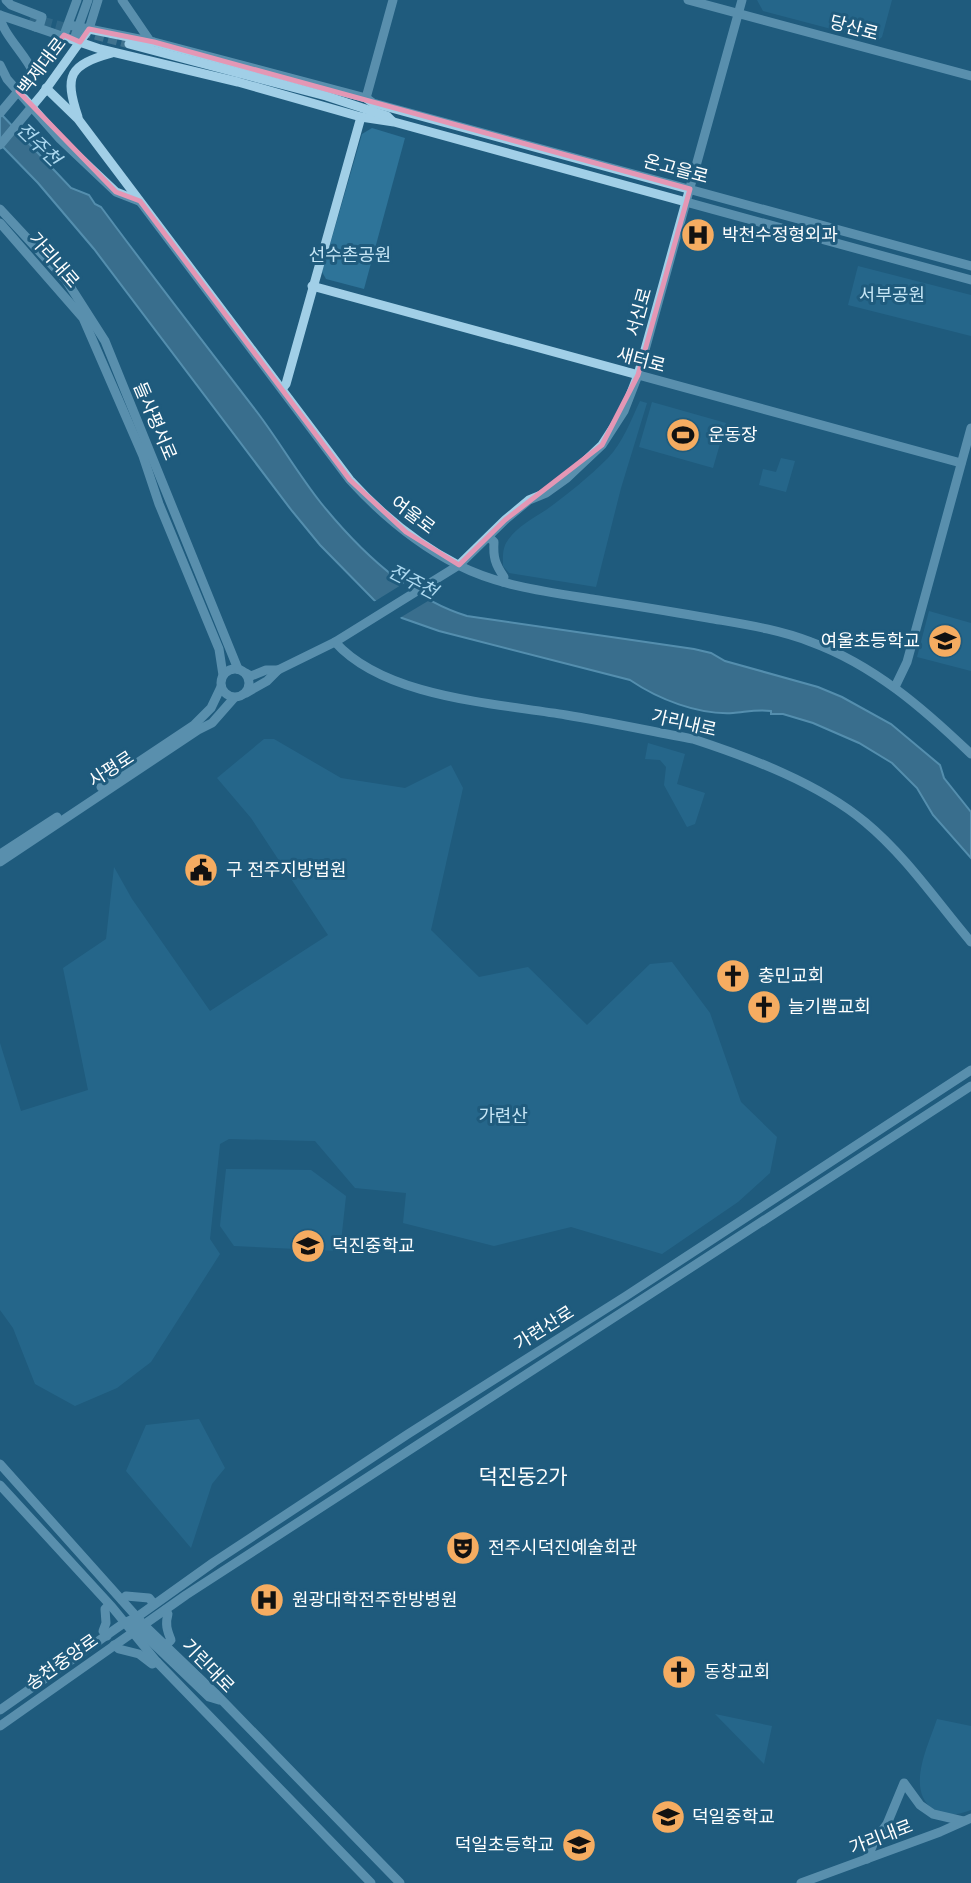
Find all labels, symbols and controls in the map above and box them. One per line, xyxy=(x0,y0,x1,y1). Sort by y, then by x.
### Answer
street label: 당산로 xyxy=(827,11,881,45)
street label: 백제대로 xyxy=(13,33,71,99)
water label: 전주천 xyxy=(12,118,67,172)
street label: 온고을로 xyxy=(641,150,711,188)
hospital icon: 박천수정형외과 xyxy=(679,216,717,254)
place label: 박천수정형외과 xyxy=(722,224,838,246)
street label: 가리내로 xyxy=(24,228,84,292)
park label: 선수촌공원 xyxy=(309,244,391,266)
park label: 서부공원 xyxy=(859,284,925,306)
street label: 서신로 xyxy=(622,285,656,339)
street label: 새터로 xyxy=(614,343,668,377)
street label: 들사평서로 xyxy=(129,379,181,463)
sports icon: 운동장 xyxy=(664,416,702,454)
place label: 운동장 xyxy=(708,424,758,446)
street label: 여울로 xyxy=(387,491,439,539)
water label: 전주천 xyxy=(384,559,443,604)
school or university icon: 여울초등학교 xyxy=(926,622,964,660)
place label: 여울초등학교 xyxy=(821,630,920,652)
street label: 가리내로 xyxy=(649,705,719,741)
street label: 사평로 xyxy=(84,746,138,792)
public building icon: 구 전주지방법원 xyxy=(182,851,220,889)
place label: 구 전주지방법원 xyxy=(226,859,347,881)
church icon: 충민교회 xyxy=(714,957,752,995)
place label: 충민교회 xyxy=(758,965,824,987)
church icon: 늘기쁨교회 xyxy=(745,988,783,1026)
place label: 늘기쁨교회 xyxy=(788,996,871,1018)
park label: 가련산 xyxy=(478,1105,528,1127)
school or university icon: 덕진중학교 xyxy=(289,1227,327,1265)
place label: 덕진중학교 xyxy=(332,1235,415,1257)
street label: 가련산로 xyxy=(510,1301,578,1355)
district label: 덕진동2가 xyxy=(478,1464,568,1489)
theatre icon: 전주시덕진예술회관 xyxy=(444,1529,482,1567)
place label: 전주시덕진예술회관 xyxy=(488,1537,637,1559)
hospital icon: 원광대학전주한방병원 xyxy=(248,1581,286,1619)
place label: 원광대학전주한방병원 xyxy=(292,1589,458,1611)
street label: 송천중앙로 xyxy=(22,1629,102,1695)
street label: 기린대로 xyxy=(177,1635,239,1697)
church icon: 동창교회 xyxy=(660,1653,698,1691)
place label: 동창교회 xyxy=(704,1661,770,1683)
school or university icon: 덕일중학교 xyxy=(649,1798,687,1836)
place label: 덕일중학교 xyxy=(692,1806,775,1828)
street label: 가리내로 xyxy=(846,1815,916,1859)
school or university icon: 덕일초등학교 xyxy=(560,1826,598,1864)
place label: 덕일초등학교 xyxy=(455,1834,554,1856)

